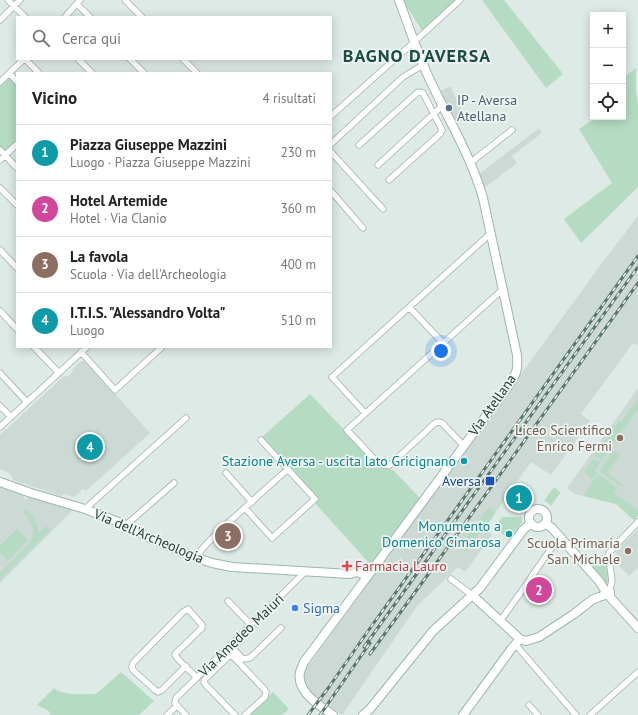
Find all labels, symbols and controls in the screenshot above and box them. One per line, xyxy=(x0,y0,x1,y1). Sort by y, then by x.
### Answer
map controls xyxy=(590,12,626,120)
button: + xyxy=(590,12,626,48)
search box xyxy=(16,16,332,60)
icon: search xyxy=(30,27,52,49)
text: Cerca qui xyxy=(62,29,121,48)
district label: BAGNO D'AVERSA xyxy=(343,44,491,67)
button: − xyxy=(590,48,626,84)
button: locate xyxy=(590,84,626,120)
text: Vicino xyxy=(32,87,77,109)
text: 4 risultati xyxy=(263,90,316,107)
place label: IP - Aversa Atellana xyxy=(457,91,517,125)
marker: IP - Aversa Atellana xyxy=(444,103,454,113)
text: Piazza Giuseppe Mazzini xyxy=(70,135,227,154)
text: 1 xyxy=(41,144,49,161)
text: 230 m xyxy=(281,144,316,161)
text: Luogo · Piazza Giuseppe Mazzini xyxy=(70,154,251,171)
text: Hotel Artemide xyxy=(70,191,168,210)
text: 2 xyxy=(41,200,49,217)
text: 360 m xyxy=(281,200,316,217)
text: Hotel · Via Clanio xyxy=(70,210,166,227)
text: La favola xyxy=(70,247,128,266)
text: 3 xyxy=(41,256,49,273)
text: 400 m xyxy=(281,256,316,273)
text: Scuola · Via dell'Archeologia xyxy=(70,266,226,283)
text: I.T.I.S. "Alessandro Volta" xyxy=(70,303,226,322)
text: 4 xyxy=(41,312,49,329)
text: 510 m xyxy=(281,312,316,329)
text: Luogo xyxy=(70,322,104,339)
your location xyxy=(431,341,451,361)
street label: Via Atellana xyxy=(464,371,520,440)
place label: Liceo Scientifico Enrico Fermi xyxy=(515,421,612,455)
pin: 4 xyxy=(77,432,103,462)
marker: Liceo Scientifico Enrico Fermi xyxy=(615,433,625,443)
place label: Stazione Aversa - uscita lato Gricignano xyxy=(222,452,456,470)
marker: Stazione Aversa - uscita lato Gricignano xyxy=(459,456,469,466)
place label: Aversa xyxy=(442,472,481,490)
marker: Aversa xyxy=(484,475,496,487)
pin: 1 xyxy=(506,483,532,513)
street label: Via dell'Archeologia xyxy=(90,504,207,567)
place label: Monumento a Domenico Cimarosa xyxy=(382,517,501,551)
pin: 3 xyxy=(215,521,241,551)
marker: Monumento a Domenico Cimarosa xyxy=(504,529,514,539)
place label: Scuola Primaria San Michele xyxy=(527,534,620,568)
marker: Scuola Primaria San Michele xyxy=(623,546,633,556)
place label: Farmacia Lauro xyxy=(355,557,447,575)
marker: Farmacia Lauro xyxy=(342,561,352,571)
pin: 2 xyxy=(526,575,552,605)
street label: Via Amedeo Maiuri xyxy=(194,590,288,681)
place label: Sigma xyxy=(303,599,340,617)
marker: Sigma xyxy=(290,603,300,613)

